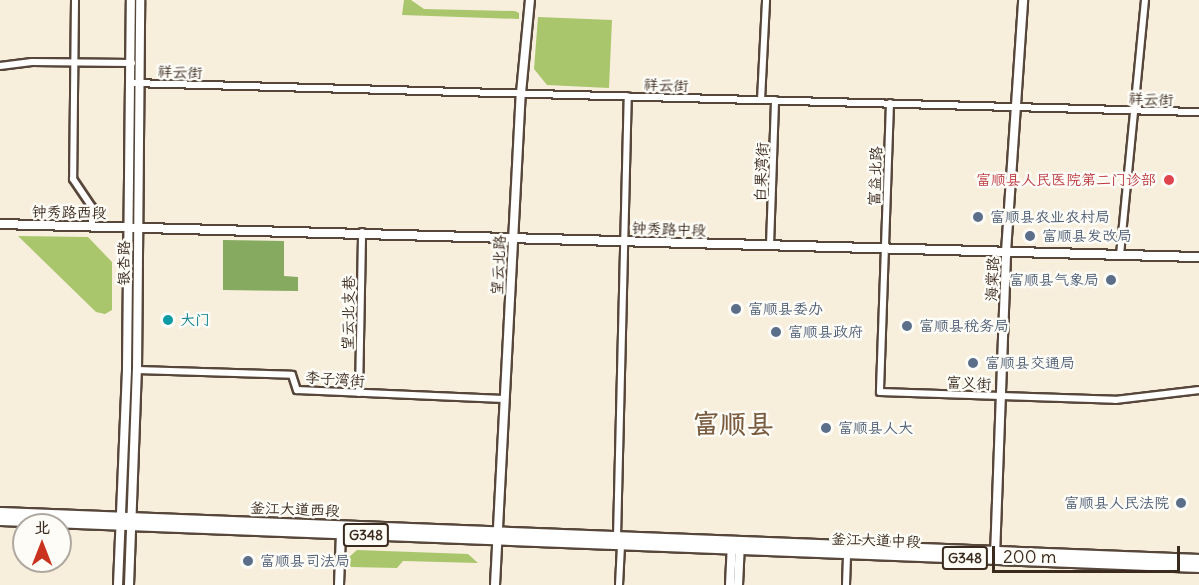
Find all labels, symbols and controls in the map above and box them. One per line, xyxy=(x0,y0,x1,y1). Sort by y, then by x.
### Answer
street label: 祥云街 xyxy=(157,62,203,82)
street label: 祥云街 xyxy=(643,75,689,95)
street label: 祥云街 xyxy=(1128,89,1174,109)
street label: 白果湾街 xyxy=(751,142,771,202)
street label: 富益北路 xyxy=(865,146,885,206)
place label: 富顺县人民医院第二门诊部 xyxy=(976,171,1156,189)
marker: 富顺县人民医院第二门诊部 xyxy=(1160,171,1178,189)
street label: 钟秀路西段 xyxy=(31,202,107,222)
place label: 富顺县农业农村局 xyxy=(990,208,1110,226)
marker: 富顺县农业农村局 xyxy=(971,210,985,224)
street label: 钟秀路中段 xyxy=(631,219,707,239)
place label: 富顺县发改局 xyxy=(1042,227,1132,245)
marker: 富顺县发改局 xyxy=(1023,229,1037,243)
street label: 望云北路 xyxy=(487,235,509,295)
street label: 银杏路 xyxy=(115,241,133,285)
street label: 海棠路 xyxy=(982,256,1002,302)
place label: 富顺县气象局 xyxy=(1009,271,1099,289)
marker: 富顺县气象局 xyxy=(1104,273,1118,287)
street label: 望云北支巷 xyxy=(338,275,358,351)
place label: 富顺县委办 xyxy=(748,300,823,318)
marker: 富顺县委办 xyxy=(729,302,743,316)
place label: 大门 xyxy=(180,311,210,329)
marker: 大门 xyxy=(161,313,175,327)
place label: 富顺县税务局 xyxy=(919,317,1009,335)
marker: 富顺县税务局 xyxy=(900,319,914,333)
place label: 富顺县政府 xyxy=(788,323,863,341)
marker: 富顺县政府 xyxy=(769,325,783,339)
place label: 富顺县交通局 xyxy=(985,354,1075,372)
marker: 富顺县交通局 xyxy=(966,356,980,370)
street label: 李子湾街 xyxy=(304,368,366,390)
street label: 富义街 xyxy=(946,373,992,393)
district label: 富顺县 xyxy=(693,408,773,440)
place label: 富顺县人大 xyxy=(838,419,913,437)
marker: 富顺县人大 xyxy=(819,421,833,435)
place label: 富顺县人民法院 xyxy=(1064,494,1169,512)
marker: 富顺县人民法院 xyxy=(1174,496,1188,510)
street label: 釜江大道西段 xyxy=(250,498,340,520)
north arrow xyxy=(12,513,72,573)
text: 北 xyxy=(34,517,50,537)
road number: G348 xyxy=(342,524,390,546)
street label: 釜江大道中段 xyxy=(831,529,921,551)
scale bar xyxy=(995,534,1182,572)
text: 200 m xyxy=(1003,545,1057,568)
road number: G348 xyxy=(941,547,989,569)
place label: 富顺县司法局 xyxy=(260,552,350,570)
marker: 富顺县司法局 xyxy=(241,554,255,568)

